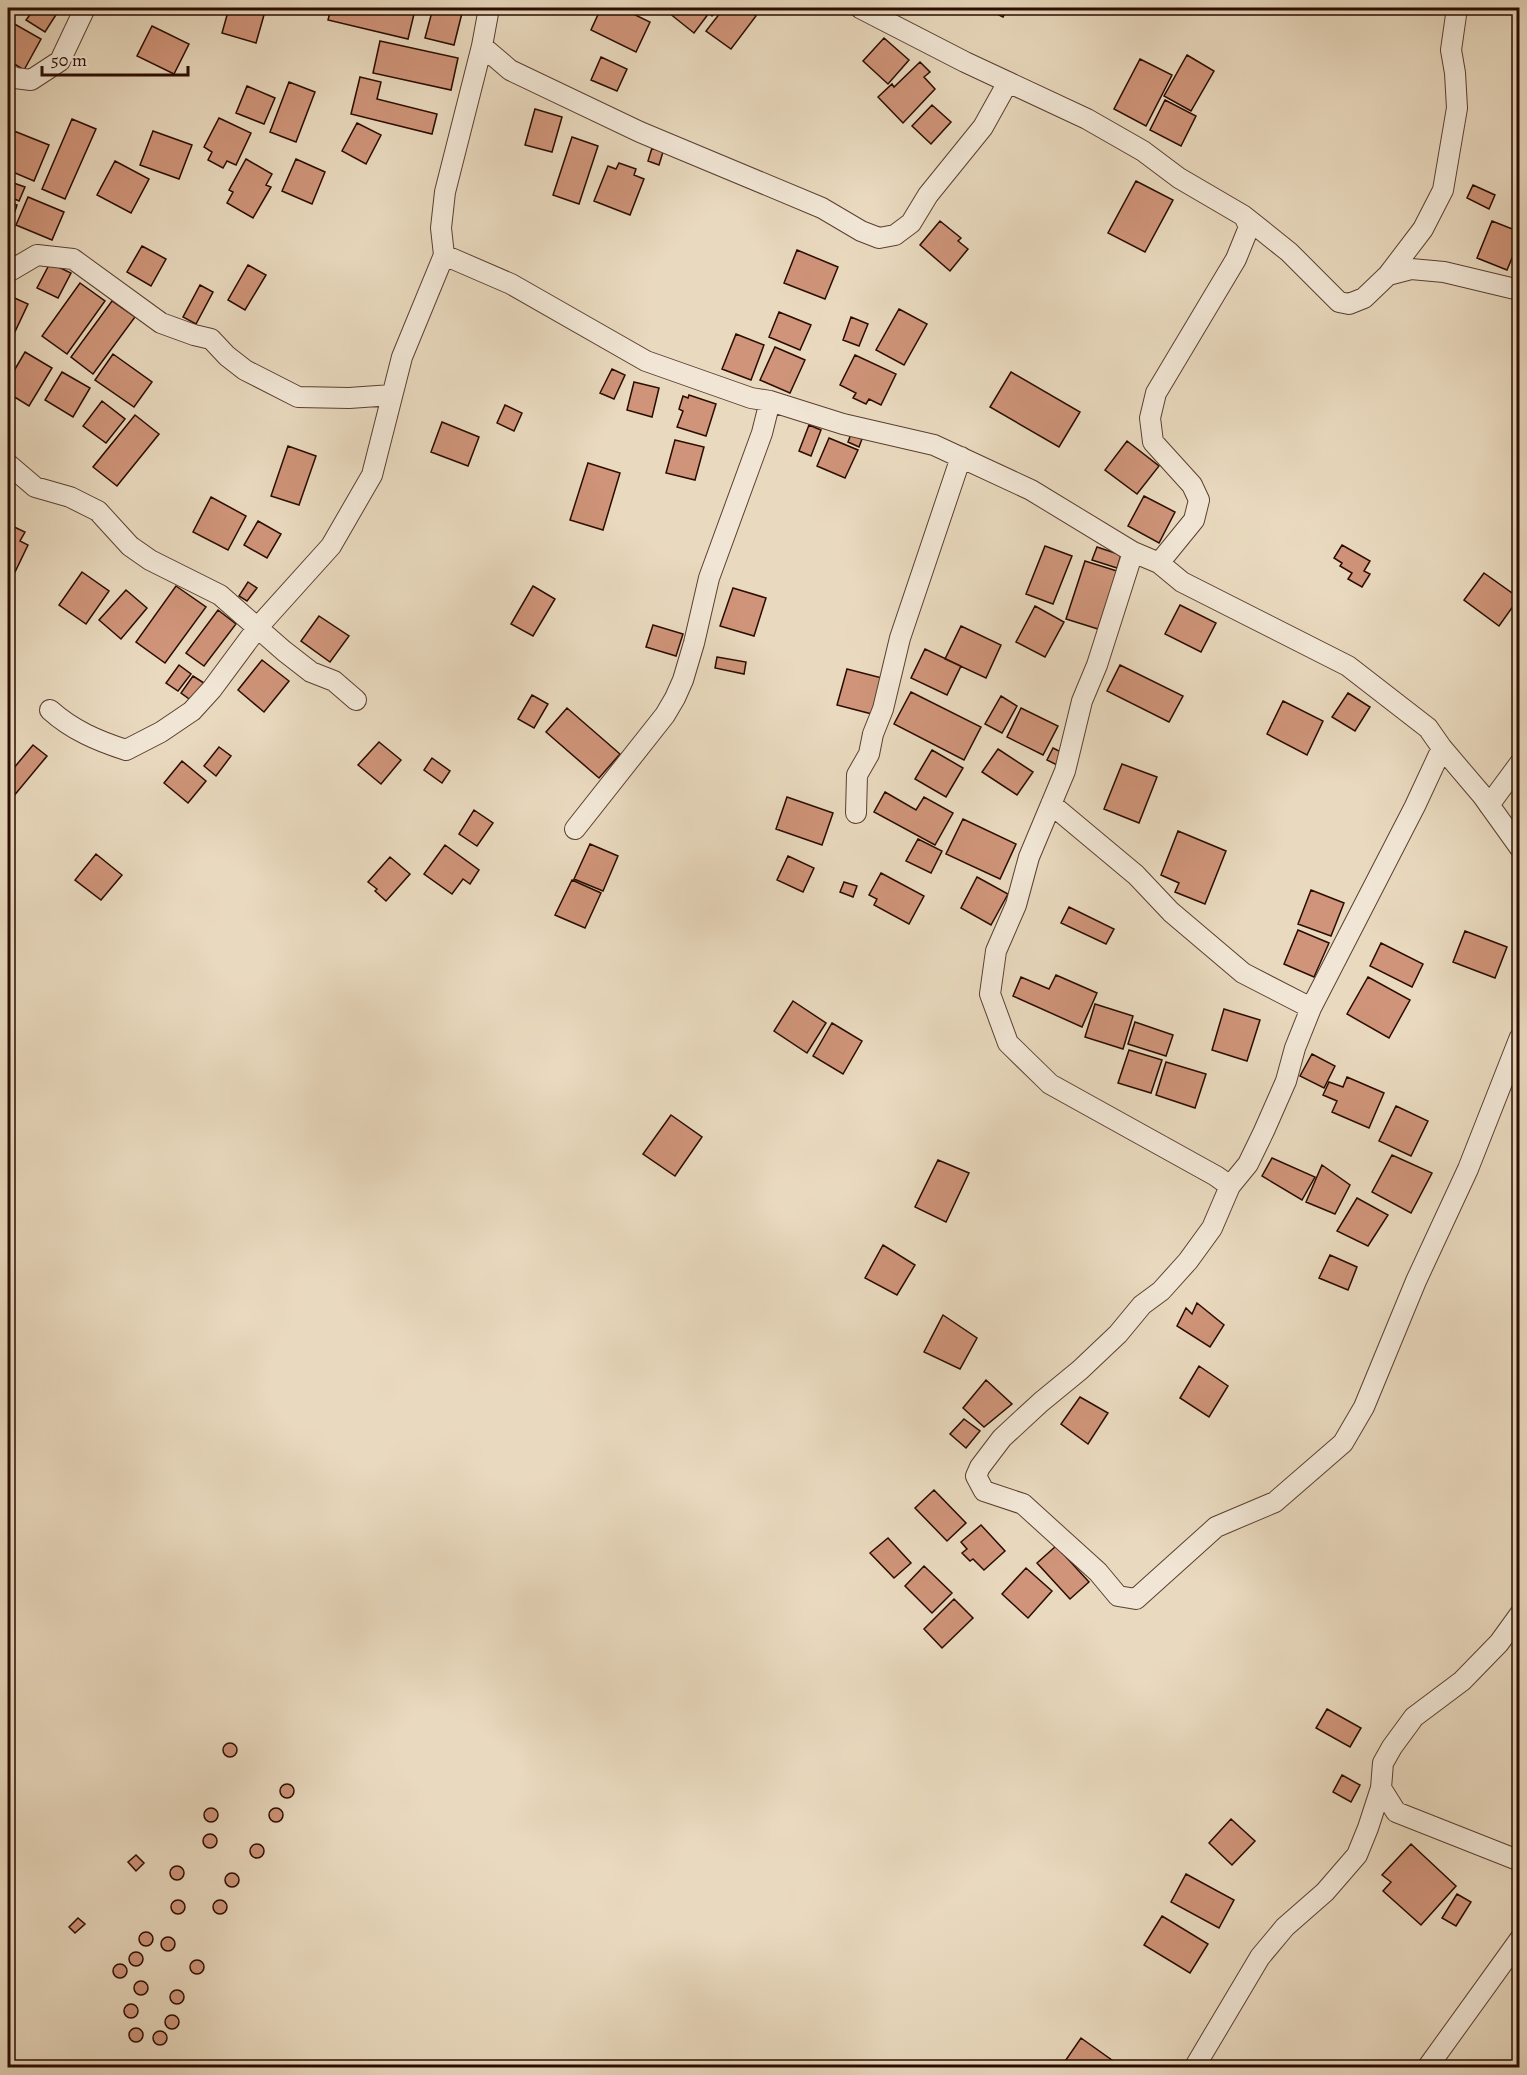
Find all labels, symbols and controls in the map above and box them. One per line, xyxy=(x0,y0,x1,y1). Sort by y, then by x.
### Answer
scale bar xyxy=(42,39,188,77)
text: 50 m xyxy=(51,48,87,72)

